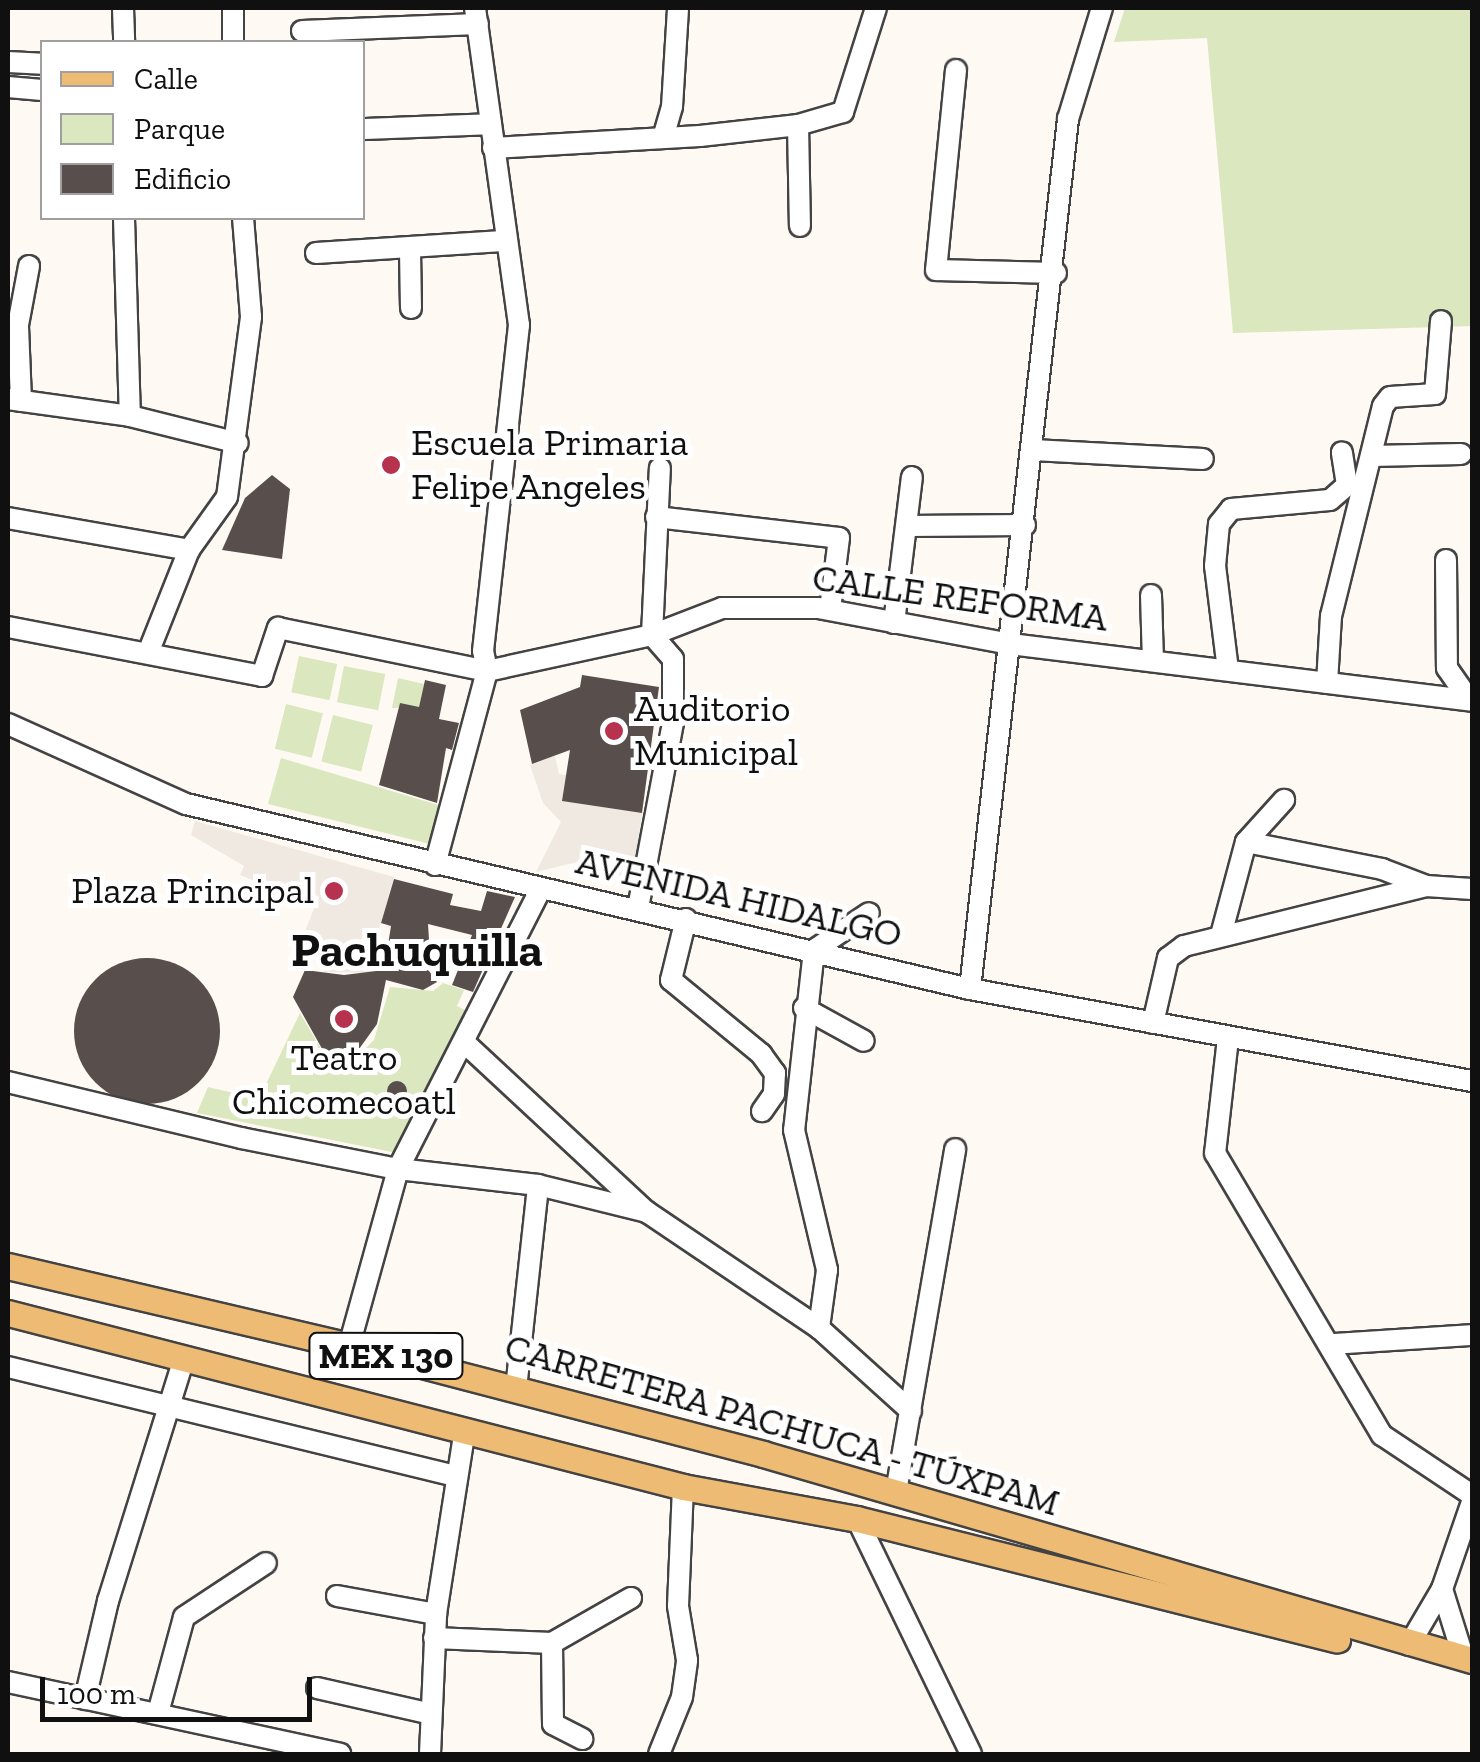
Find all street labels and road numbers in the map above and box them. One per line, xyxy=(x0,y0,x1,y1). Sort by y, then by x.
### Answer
street label: CALLE REFORMA xyxy=(810,555,1110,641)
street label: AVENIDA HIDALGO xyxy=(571,838,907,958)
street label: CARRETERA PACHUCA - TÚXPAM xyxy=(498,1324,1066,1526)
road number: MEX 130 xyxy=(306,1326,466,1386)

